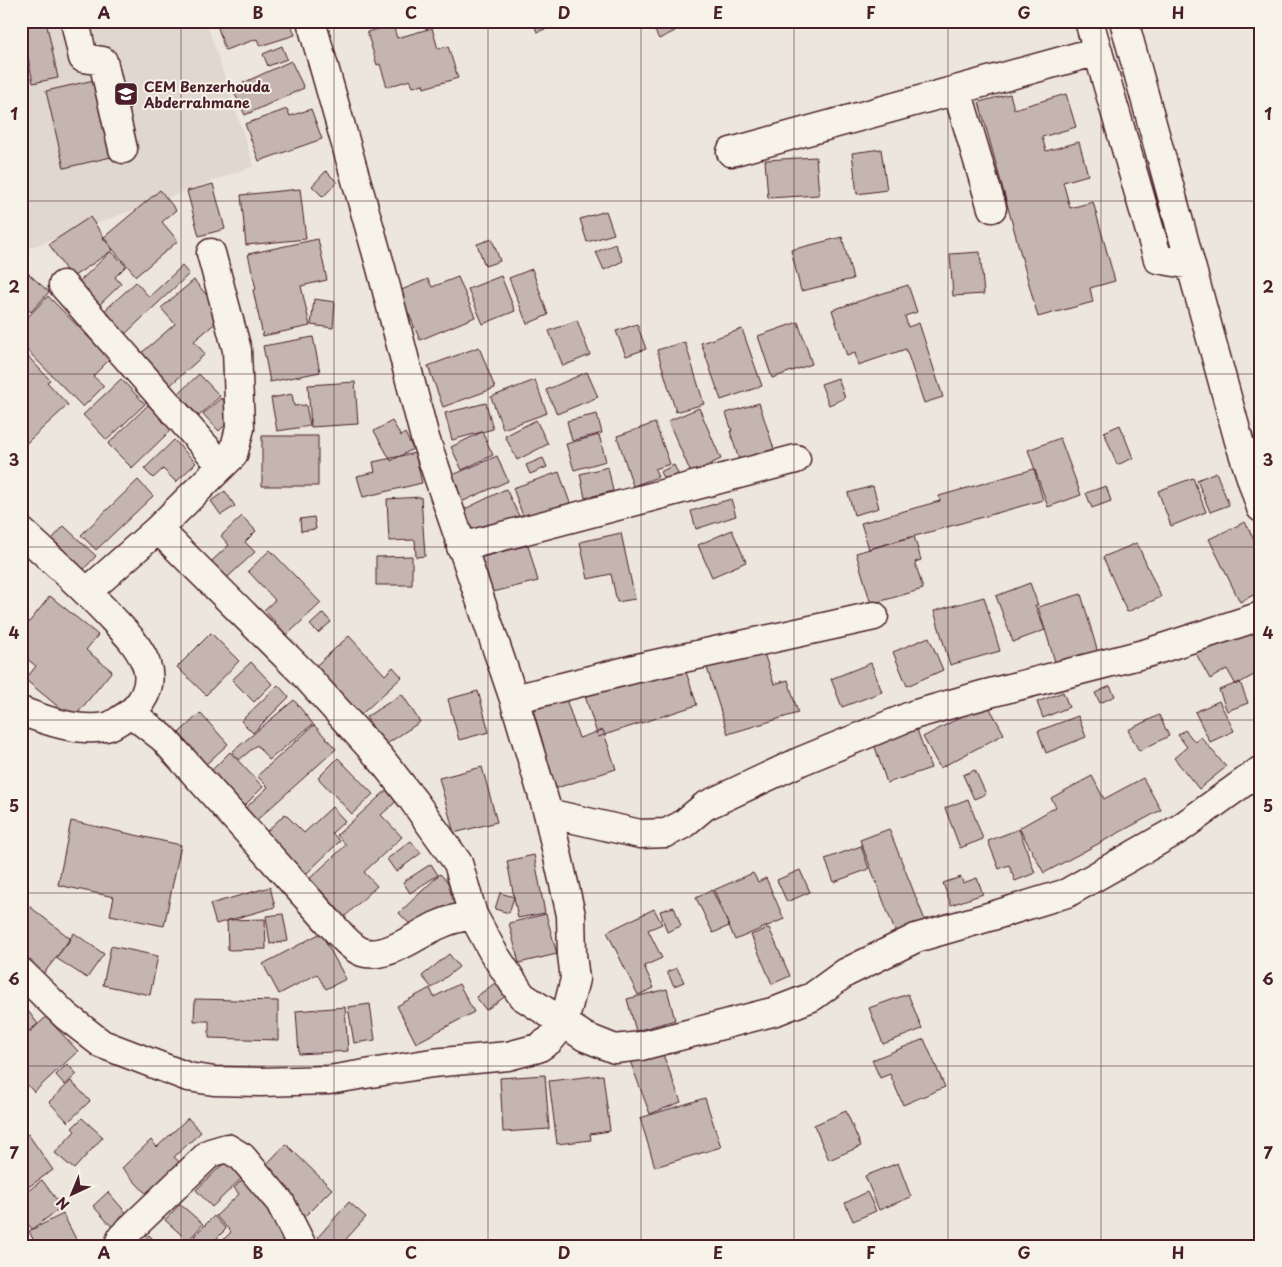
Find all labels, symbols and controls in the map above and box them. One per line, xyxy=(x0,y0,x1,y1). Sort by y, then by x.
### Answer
text: A xyxy=(98,0,111,24)
text: B xyxy=(253,0,264,24)
text: C xyxy=(405,0,417,24)
text: D xyxy=(558,0,570,24)
text: E xyxy=(713,0,723,24)
text: F xyxy=(866,0,876,24)
text: G xyxy=(1017,0,1031,24)
text: H xyxy=(1172,0,1184,24)
place label: CEM Benzerhouda Abderrahmane xyxy=(143,76,271,113)
school or university icon: CEM Benzerhouda Abderrahmane xyxy=(113,81,139,107)
text: 1 xyxy=(10,101,18,125)
text: 1 xyxy=(1264,101,1272,125)
text: 2 xyxy=(8,274,20,298)
text: 2 xyxy=(1262,274,1274,298)
text: 3 xyxy=(9,447,19,471)
text: 3 xyxy=(1263,447,1273,471)
text: 4 xyxy=(9,620,20,644)
text: 4 xyxy=(1263,620,1274,644)
text: 5 xyxy=(9,793,19,817)
text: 5 xyxy=(1263,793,1273,817)
text: 6 xyxy=(8,966,20,990)
text: 6 xyxy=(1262,966,1274,990)
text: 7 xyxy=(9,1140,19,1164)
text: 7 xyxy=(1263,1140,1273,1164)
north arrow xyxy=(48,1170,98,1220)
text: N xyxy=(51,1192,74,1215)
text: A xyxy=(98,1240,111,1264)
text: B xyxy=(253,1240,264,1264)
text: C xyxy=(405,1240,417,1264)
text: D xyxy=(558,1240,570,1264)
text: E xyxy=(713,1240,723,1264)
text: F xyxy=(866,1240,876,1264)
text: G xyxy=(1017,1240,1031,1264)
text: H xyxy=(1172,1240,1184,1264)

